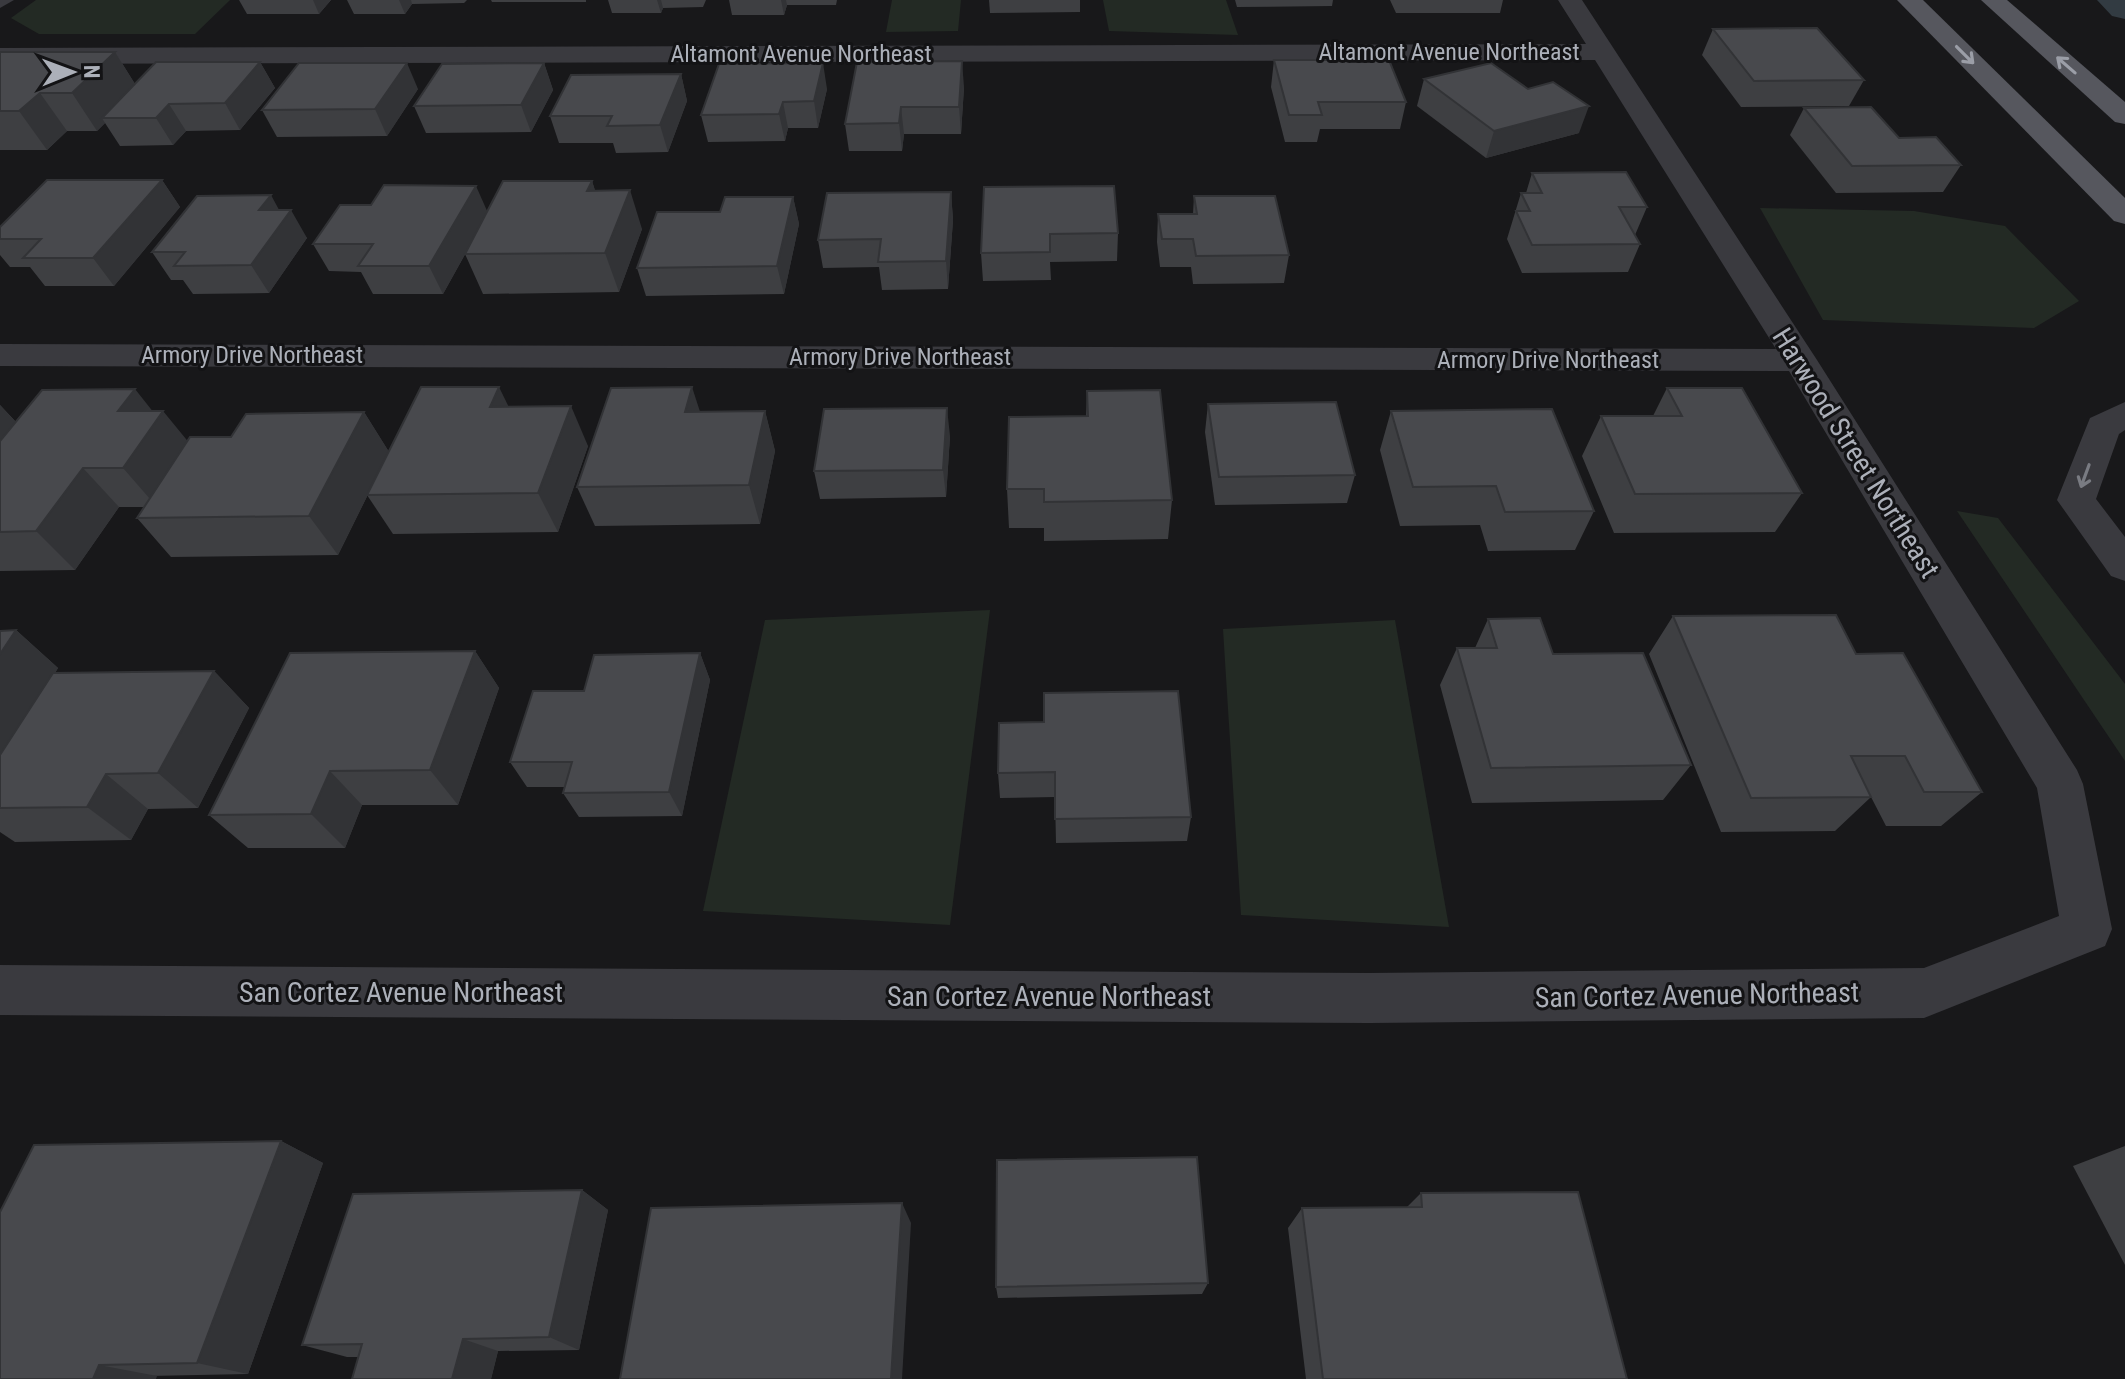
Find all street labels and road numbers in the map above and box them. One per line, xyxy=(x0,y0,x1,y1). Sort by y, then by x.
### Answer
street label: Altamont Avenue Northeast xyxy=(1318,38,1580,66)
street label: Altamont Avenue Northeast xyxy=(670,40,932,68)
street label: Harwood Street Northeast xyxy=(1766,322,1946,584)
street label: Armory Drive Northeast xyxy=(141,341,363,369)
street label: Armory Drive Northeast xyxy=(789,343,1011,371)
street label: Armory Drive Northeast xyxy=(1437,346,1659,374)
street label: San Cortez Avenue Northeast xyxy=(239,976,563,1009)
street label: San Cortez Avenue Northeast xyxy=(1535,976,1859,1014)
street label: San Cortez Avenue Northeast xyxy=(887,980,1211,1013)

